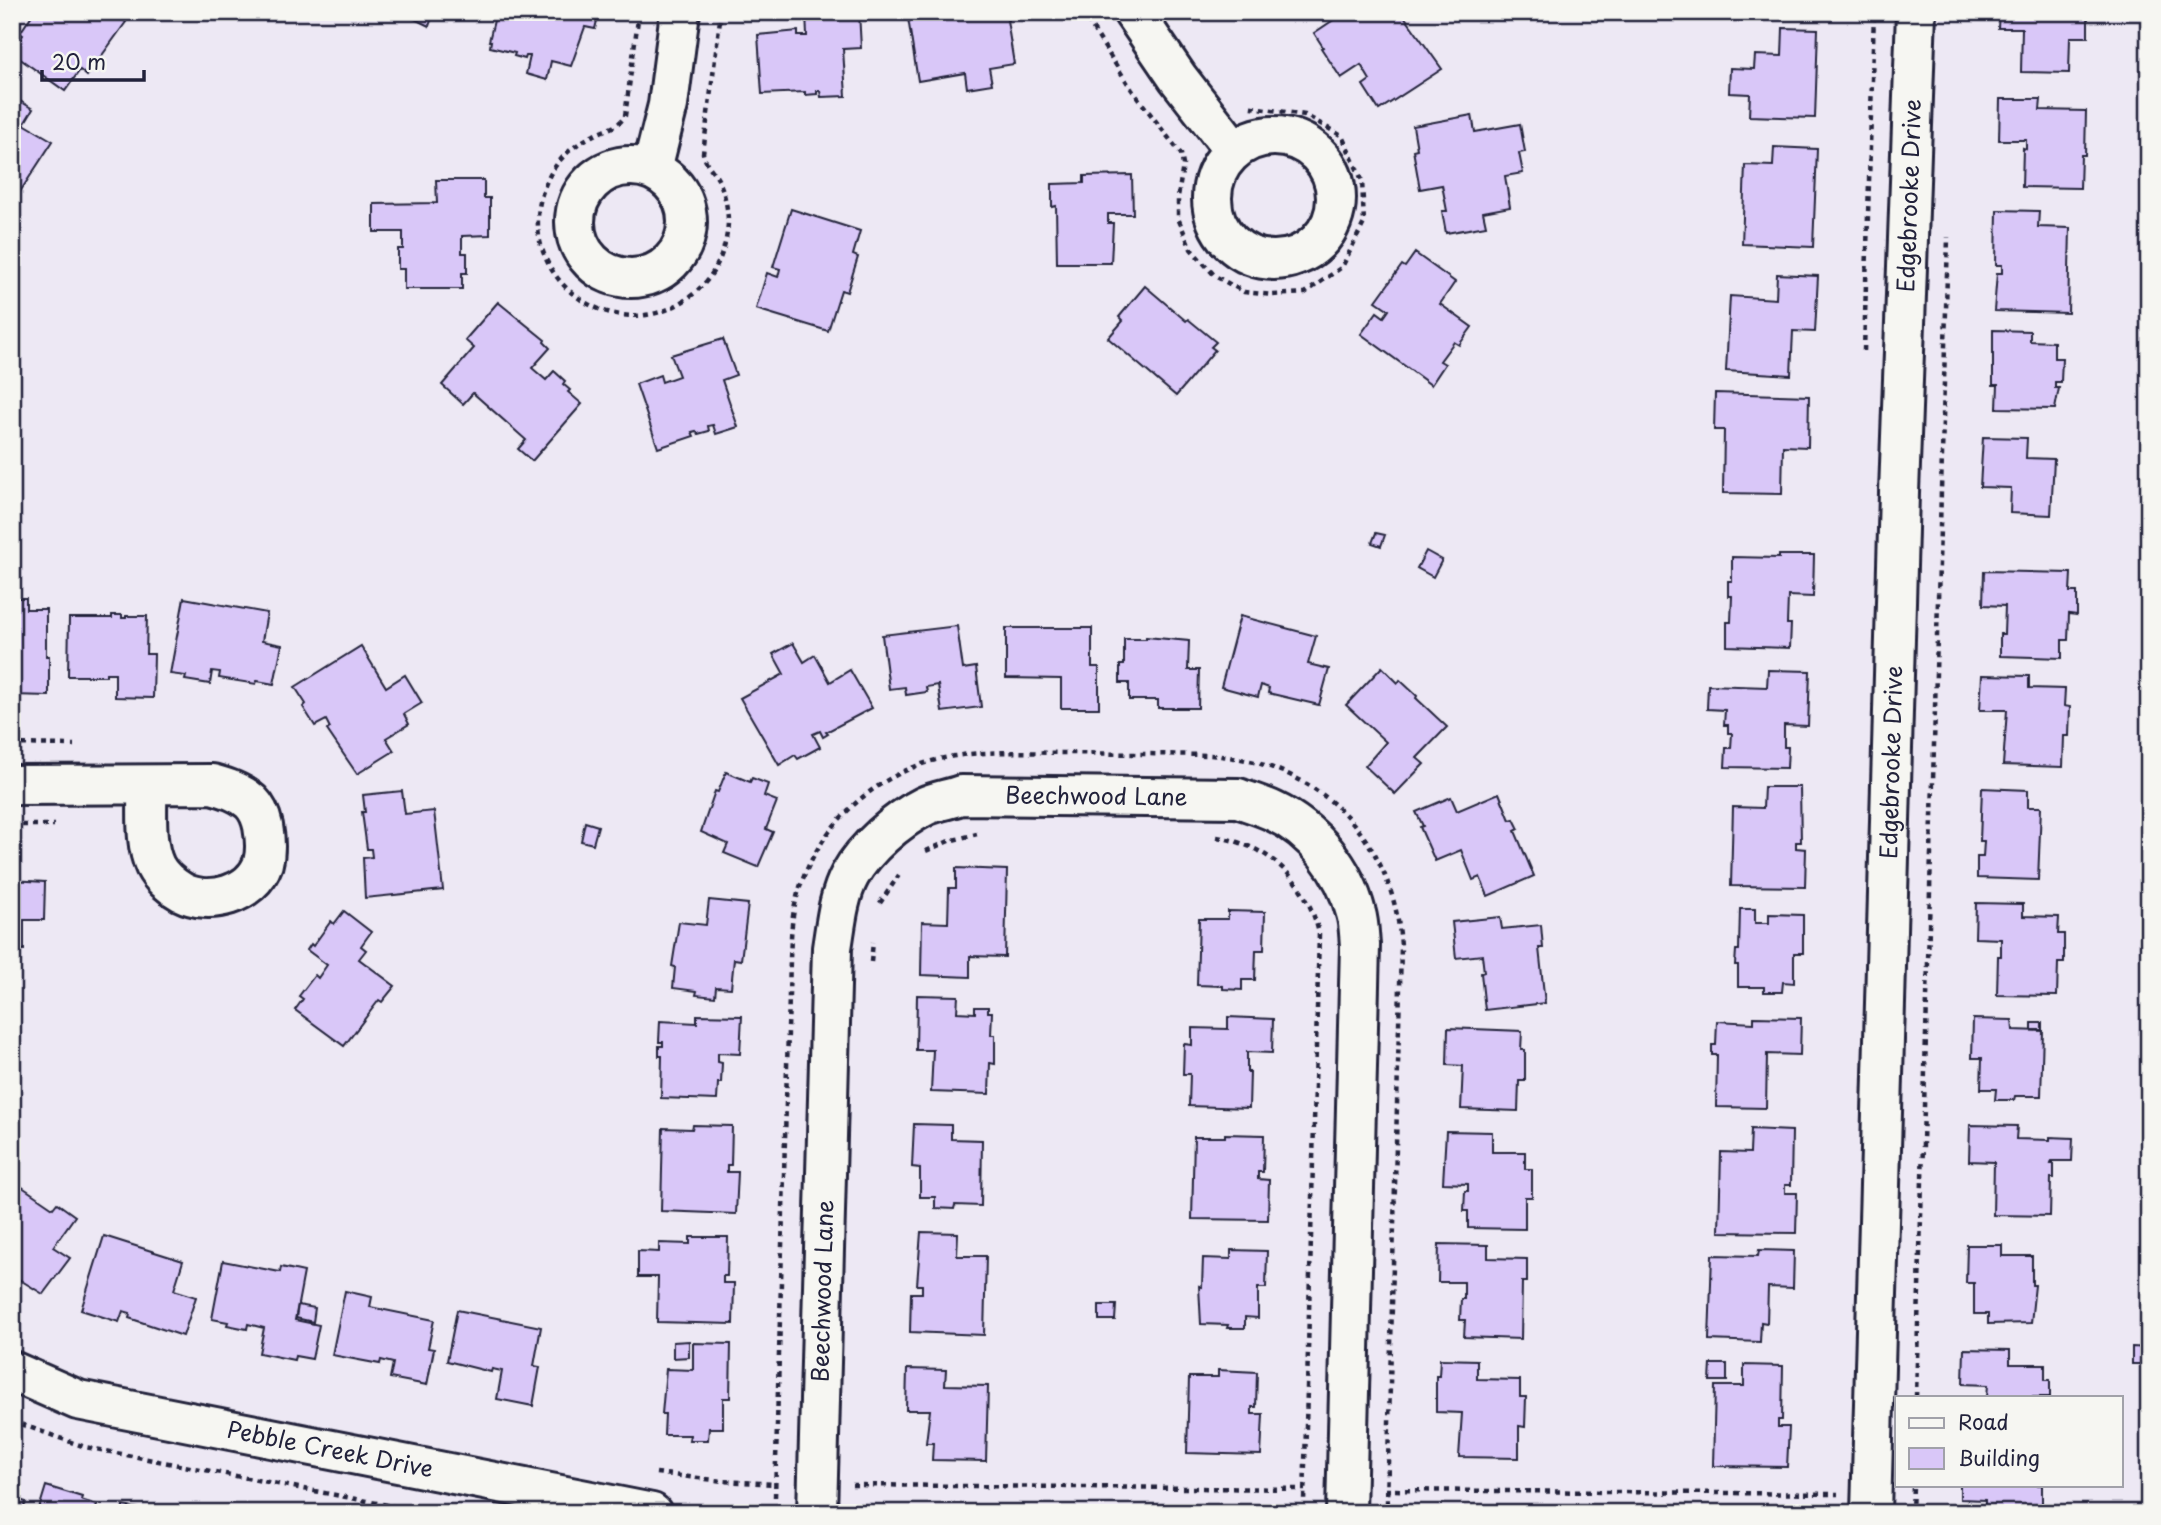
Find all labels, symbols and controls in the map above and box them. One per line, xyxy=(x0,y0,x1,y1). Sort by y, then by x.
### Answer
scale bar xyxy=(42,38,144,82)
text: 20 m xyxy=(52,45,106,77)
street label: Edgebrooke Drive xyxy=(1887,98,1929,293)
street label: Edgebrooke Drive xyxy=(1870,665,1910,859)
street label: Beechwood Lane xyxy=(1005,776,1188,813)
street label: Beechwood Lane xyxy=(801,1199,841,1383)
legend xyxy=(1895,1396,2122,1486)
text: Road xyxy=(1958,1405,2009,1437)
street label: Pebble Creek Drive xyxy=(224,1411,437,1486)
text: Building xyxy=(1958,1441,2040,1473)

